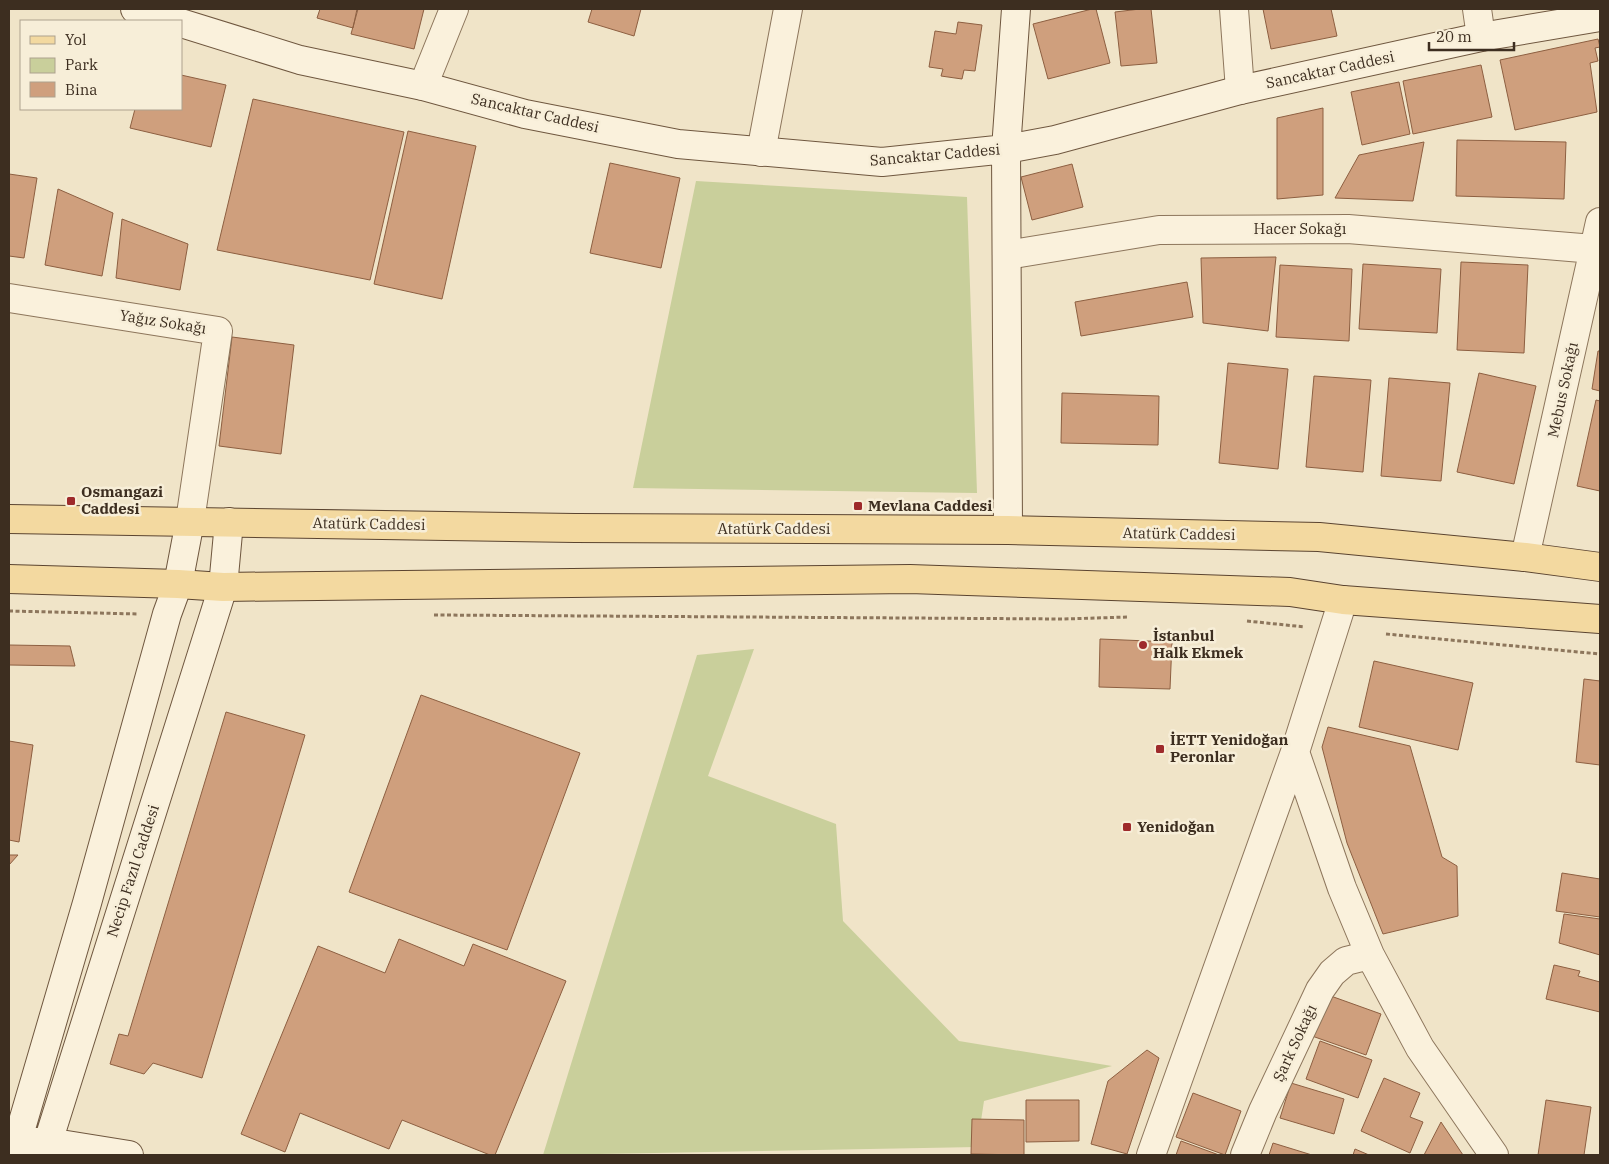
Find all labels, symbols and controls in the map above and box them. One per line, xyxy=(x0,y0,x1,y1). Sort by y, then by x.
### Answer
legend xyxy=(20,20,182,110)
scale bar xyxy=(1429,20,1514,52)
text: 20 m xyxy=(1436,27,1472,46)
text: Yol xyxy=(65,30,86,49)
street label: Sancaktar Caddesi xyxy=(1264,47,1396,92)
text: Park xyxy=(65,55,98,74)
text: Bina xyxy=(65,80,98,99)
street label: Sancaktar Caddesi xyxy=(469,89,601,137)
street label: Sancaktar Caddesi xyxy=(869,139,1001,170)
street label: Hacer Sokağı xyxy=(1254,219,1347,238)
street label: Yağız Sokağı xyxy=(118,305,208,338)
street label: Mebus Sokağı xyxy=(1543,340,1582,439)
place label: Osmangazi Caddesi xyxy=(81,482,163,518)
marker: Osmangazi Caddesi xyxy=(65,495,77,507)
place label: Mevlana Caddesi xyxy=(868,496,992,515)
marker: Mevlana Caddesi xyxy=(852,500,864,512)
street label: Atatürk Caddesi xyxy=(312,513,426,534)
street label: Atatürk Caddesi xyxy=(718,519,831,538)
street label: Atatürk Caddesi xyxy=(1122,523,1236,544)
place label: İstanbul Halk Ekmek xyxy=(1153,626,1244,662)
marker: İstanbul Halk Ekmek xyxy=(1137,639,1149,651)
place label: İETT Yenidoğan Peronlar xyxy=(1170,730,1288,766)
marker: İETT Yenidoğan Peronlar xyxy=(1154,743,1166,755)
street label: Necip Fazıl Caddesi xyxy=(102,802,163,939)
place label: Yenidoğan xyxy=(1137,817,1215,836)
marker: Yenidoğan xyxy=(1121,821,1133,833)
street label: Şark Sokağı xyxy=(1268,1001,1321,1084)

